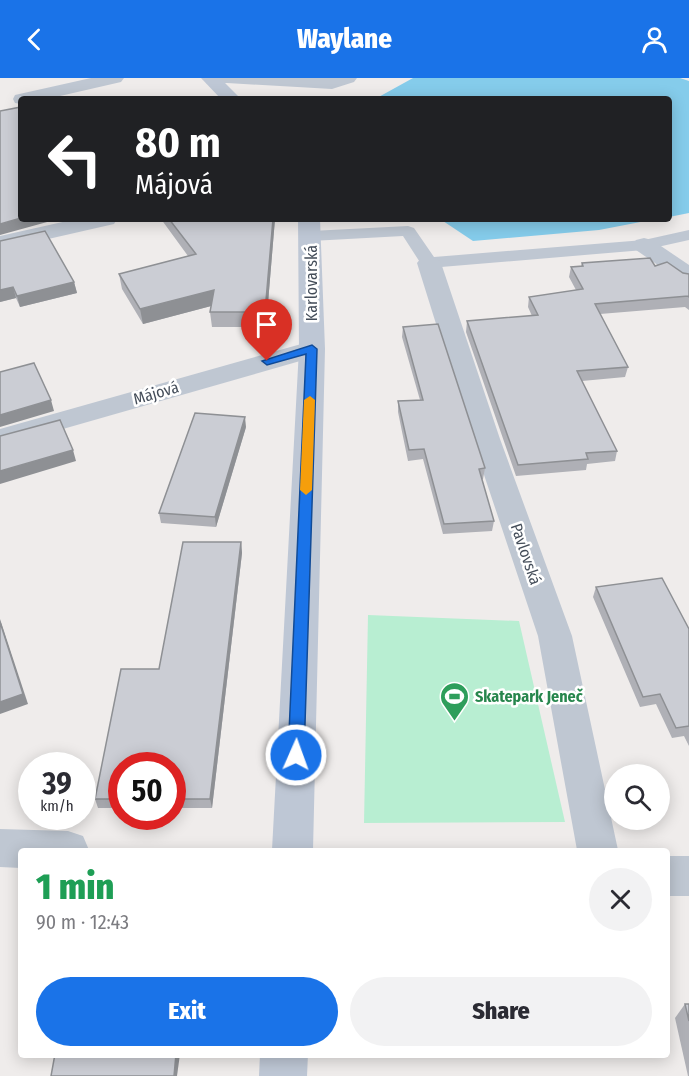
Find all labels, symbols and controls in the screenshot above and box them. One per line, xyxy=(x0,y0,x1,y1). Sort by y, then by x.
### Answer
icon: back xyxy=(18,23,51,56)
text: Waylane xyxy=(297,23,392,55)
icon: person xyxy=(638,23,671,56)
text: 80 m xyxy=(135,118,221,168)
icon: left xyxy=(36,120,114,198)
text: Májová xyxy=(135,169,213,201)
street label: Karlovarská xyxy=(302,245,321,321)
pin xyxy=(241,299,292,361)
icon: arrive xyxy=(250,308,283,341)
street label: Májová xyxy=(131,377,181,408)
street label: Pavlovská xyxy=(507,521,545,587)
sports icon: Skatepark Jeneč xyxy=(438,680,470,722)
place label: Skatepark Jeneč xyxy=(475,687,584,706)
position arrow xyxy=(264,723,328,787)
speed limit sign: 50 xyxy=(108,752,186,830)
map controls xyxy=(604,764,670,830)
button: search xyxy=(604,764,670,830)
text: 39 xyxy=(42,766,72,802)
text: km/h xyxy=(40,797,74,815)
text: 1 min xyxy=(36,865,114,909)
button: close xyxy=(589,868,652,931)
text: 90 m · 12:43 xyxy=(36,910,129,934)
button: Exit xyxy=(36,977,338,1046)
button: Share xyxy=(350,977,652,1046)

